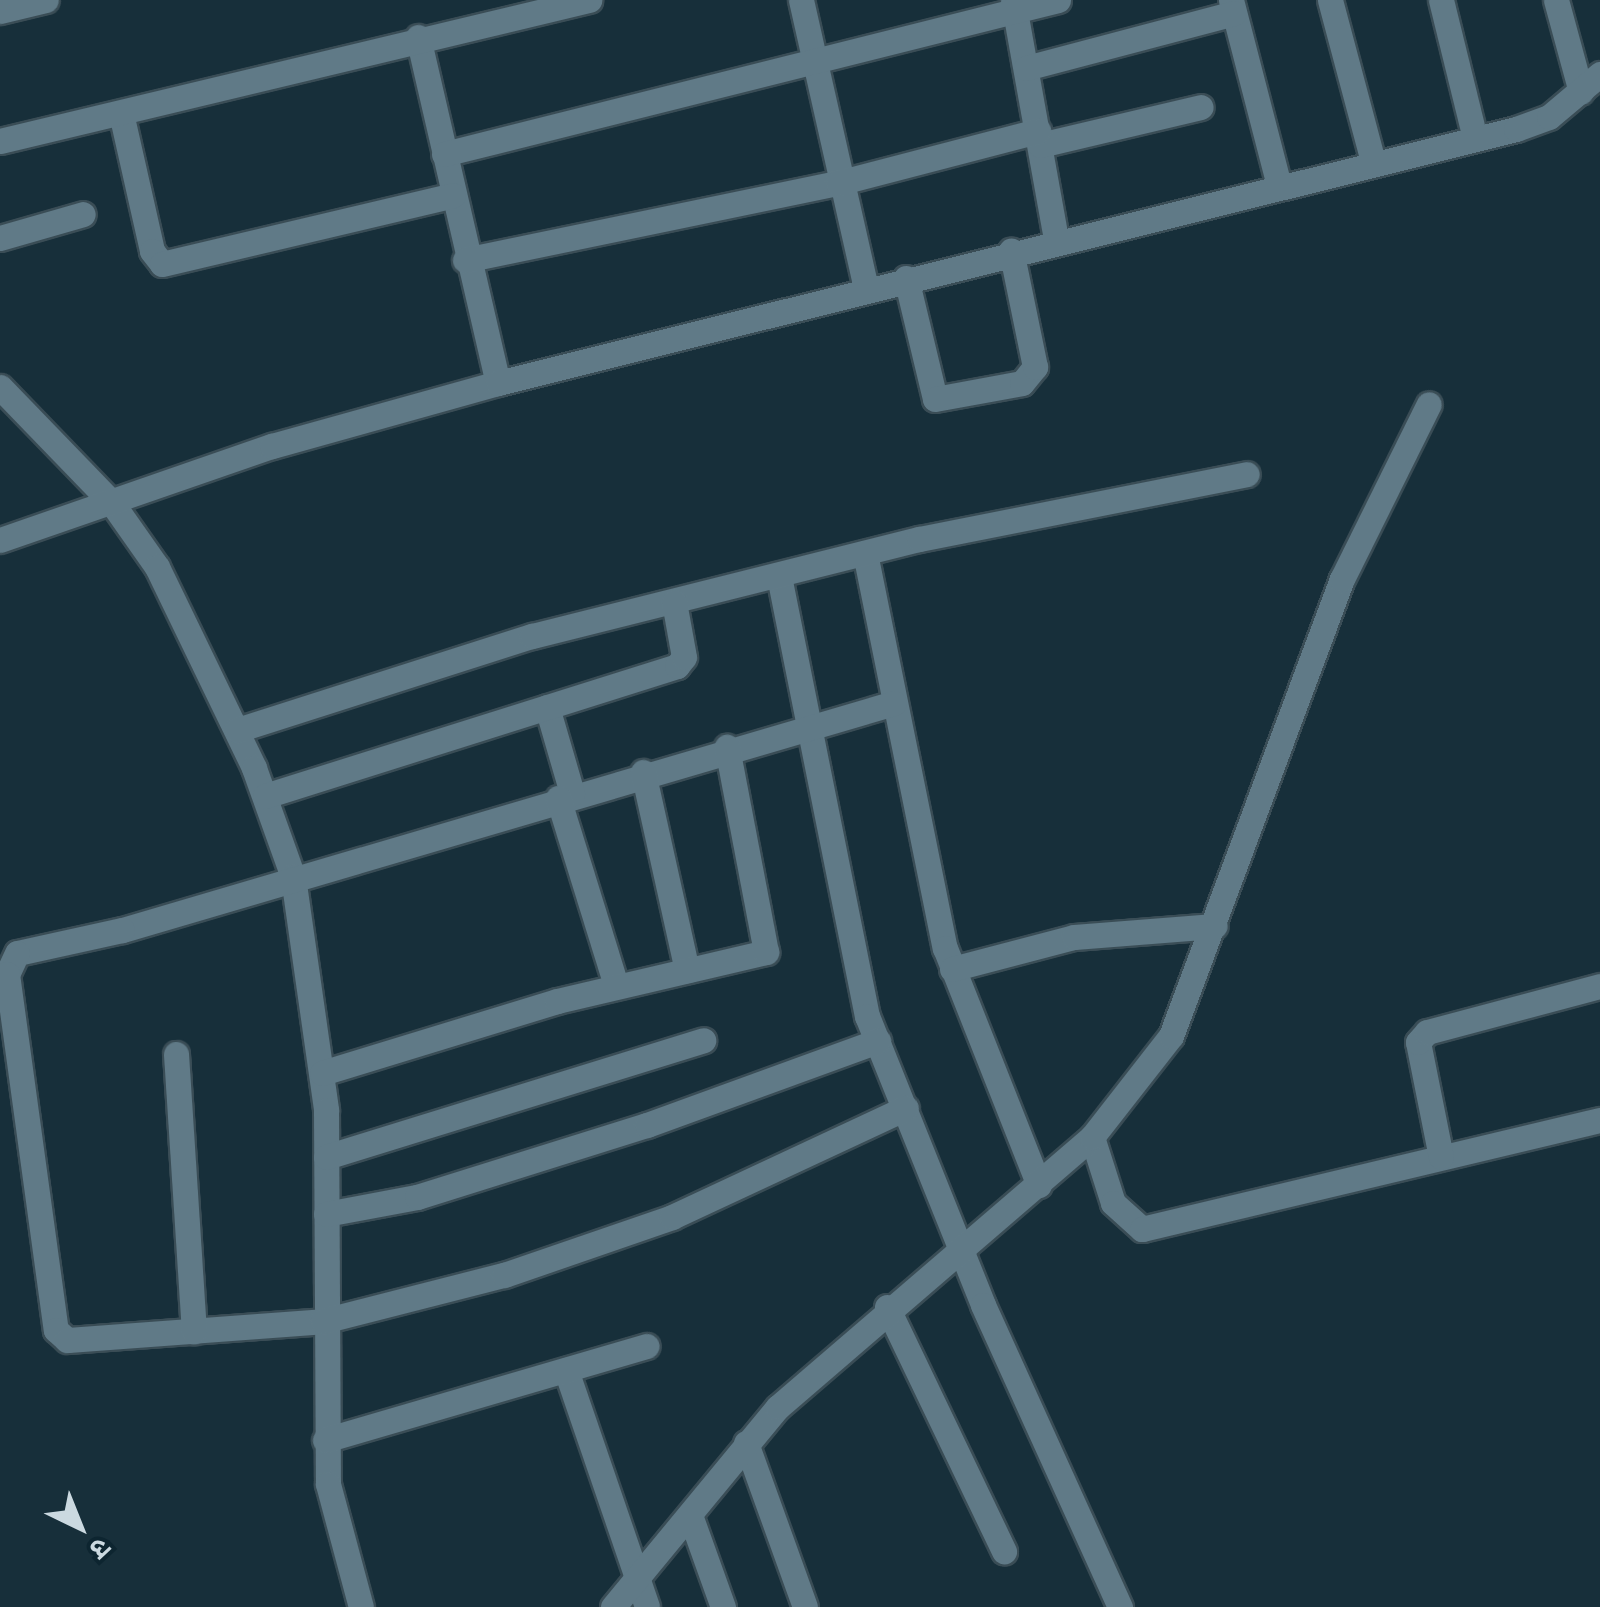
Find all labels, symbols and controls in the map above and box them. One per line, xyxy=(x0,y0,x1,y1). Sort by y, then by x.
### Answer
north arrow xyxy=(30,1477,130,1577)
text: उ xyxy=(84,1532,118,1567)

